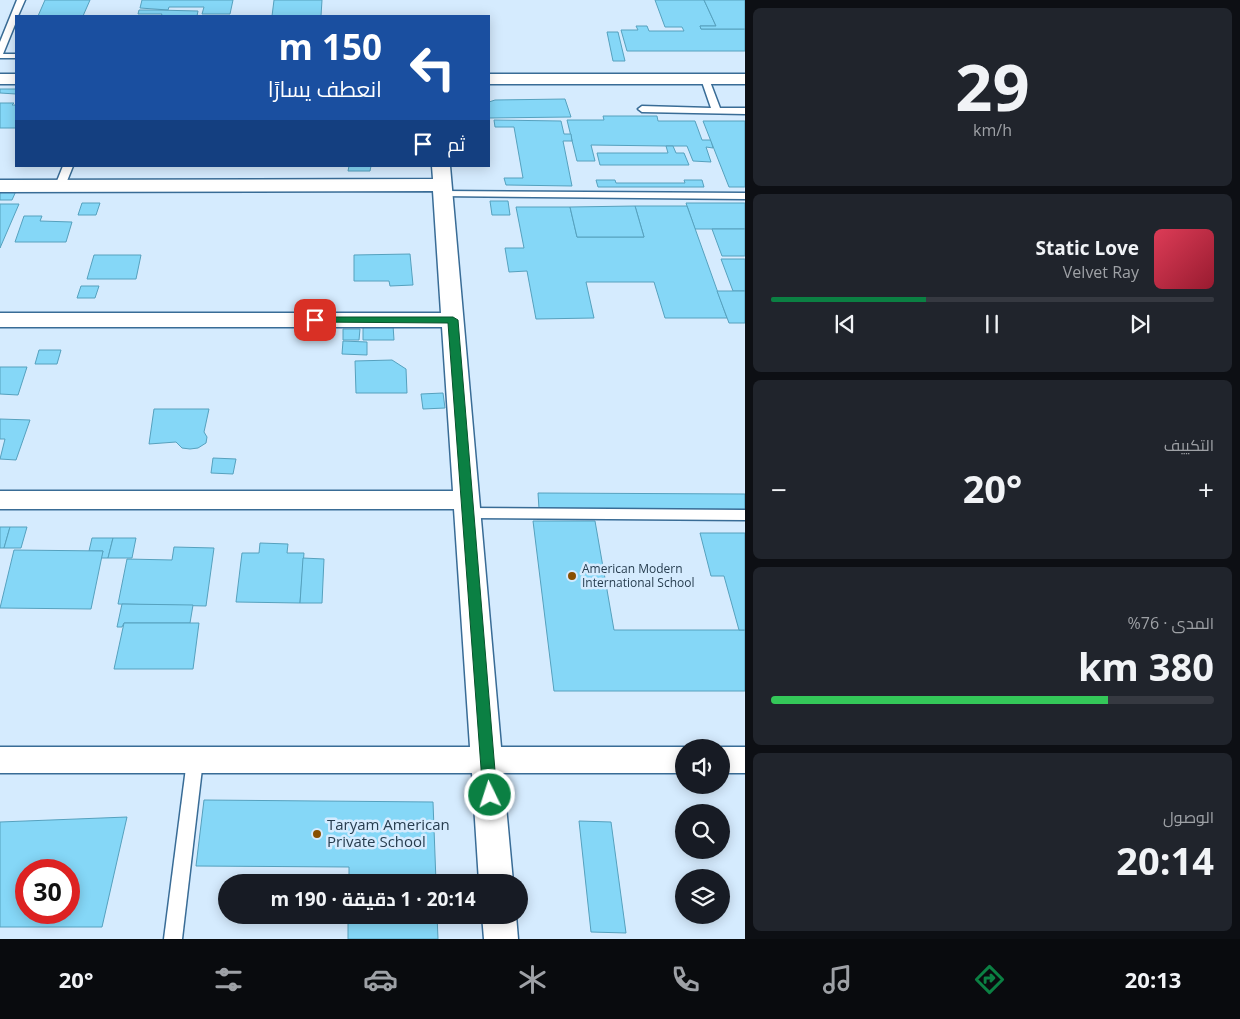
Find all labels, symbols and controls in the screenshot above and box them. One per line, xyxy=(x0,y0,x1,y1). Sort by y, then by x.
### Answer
text: 150 m xyxy=(278,23,382,70)
icon: left xyxy=(400,35,465,100)
text: 29 xyxy=(955,42,1030,130)
text: انعطف يسارًا xyxy=(268,73,382,103)
text: km/h xyxy=(973,119,1012,141)
icon: arrive xyxy=(409,130,437,158)
text: ثم xyxy=(447,131,465,157)
text: Static Love xyxy=(1036,235,1139,261)
text: Velvet Ray xyxy=(1063,261,1139,283)
pin xyxy=(294,299,336,341)
icon: arrive xyxy=(301,306,329,334)
icon: previous xyxy=(831,310,859,338)
icon: pause xyxy=(978,310,1006,338)
icon: next xyxy=(1126,310,1154,338)
text: التكييف xyxy=(1164,434,1214,456)
text: 20° xyxy=(963,462,1022,514)
text: − xyxy=(771,470,787,508)
text: + xyxy=(1198,470,1214,508)
place label: American Modern International School xyxy=(582,560,695,591)
marker: American Modern International School xyxy=(566,570,578,582)
text: المدى · 76% xyxy=(1128,612,1214,634)
text: 380 km xyxy=(1078,640,1214,692)
map controls xyxy=(675,739,730,924)
button: sound xyxy=(675,739,730,794)
position arrow xyxy=(463,768,515,820)
button: search xyxy=(675,804,730,859)
text: الوصول xyxy=(1163,806,1214,828)
place label: Taryam American Private School xyxy=(327,814,450,851)
marker: Taryam American Private School xyxy=(311,828,323,840)
text: 20:14 xyxy=(1116,834,1214,886)
speed limit sign: 30 xyxy=(15,859,80,924)
button: layers xyxy=(675,869,730,924)
text: 20:14 · 1 دقيقة · 190 m xyxy=(270,886,476,912)
icon: filters xyxy=(211,962,246,997)
icon: car xyxy=(363,962,398,997)
icon: climate xyxy=(515,962,550,997)
icon: phone xyxy=(668,962,703,997)
icon: music xyxy=(820,962,855,997)
icon: directions xyxy=(972,962,1007,997)
text: 20° xyxy=(59,964,93,994)
text: 20:13 xyxy=(1125,964,1181,994)

